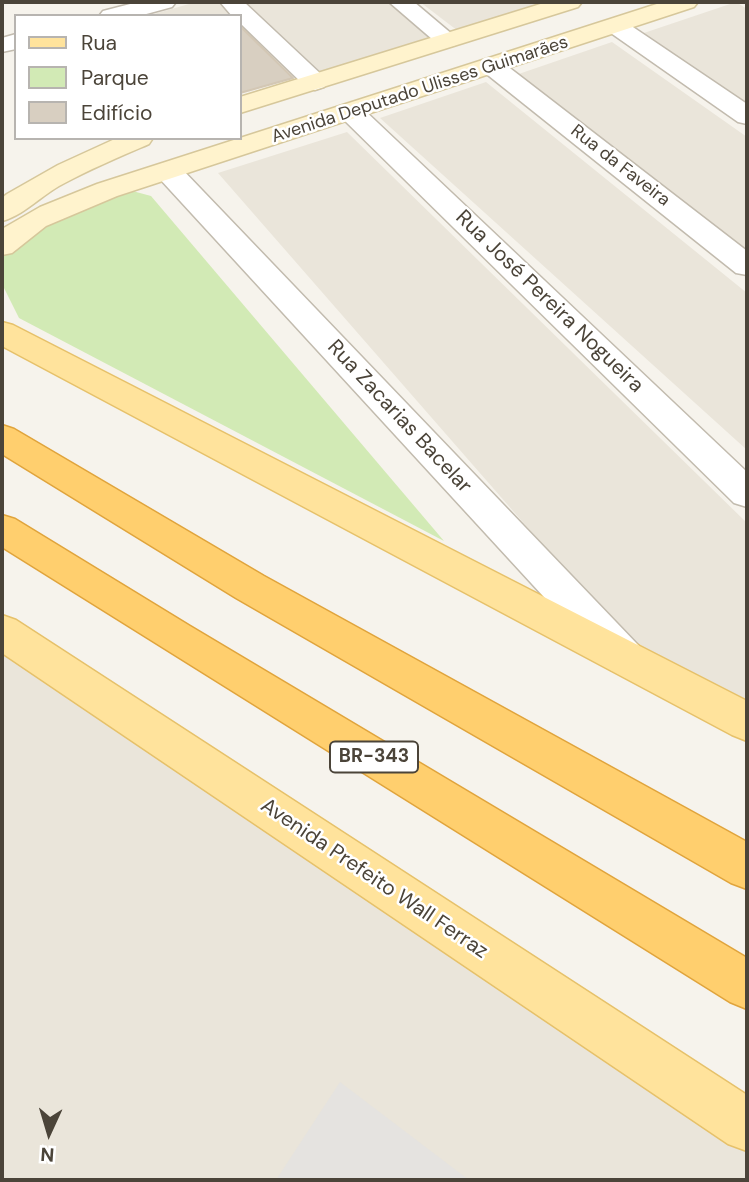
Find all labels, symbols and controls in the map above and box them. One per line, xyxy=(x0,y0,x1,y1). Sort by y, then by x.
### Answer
legend xyxy=(14,14,242,140)
text: Rua xyxy=(81,29,117,57)
street label: Avenida Deputado Ulisses Guimarães xyxy=(269,32,571,148)
text: Parque xyxy=(81,64,149,92)
text: Edifício xyxy=(81,99,152,127)
street label: Rua da Faveira xyxy=(566,121,674,211)
street label: Rua José Pereira Nogueira xyxy=(450,206,648,398)
street label: Rua Zacarias Bacelar xyxy=(322,335,476,499)
road number: BR-343 xyxy=(330,742,418,772)
street label: Avenida Prefeito Wall Ferraz xyxy=(256,793,492,965)
north arrow xyxy=(14,1098,84,1168)
text: N xyxy=(40,1141,55,1167)

